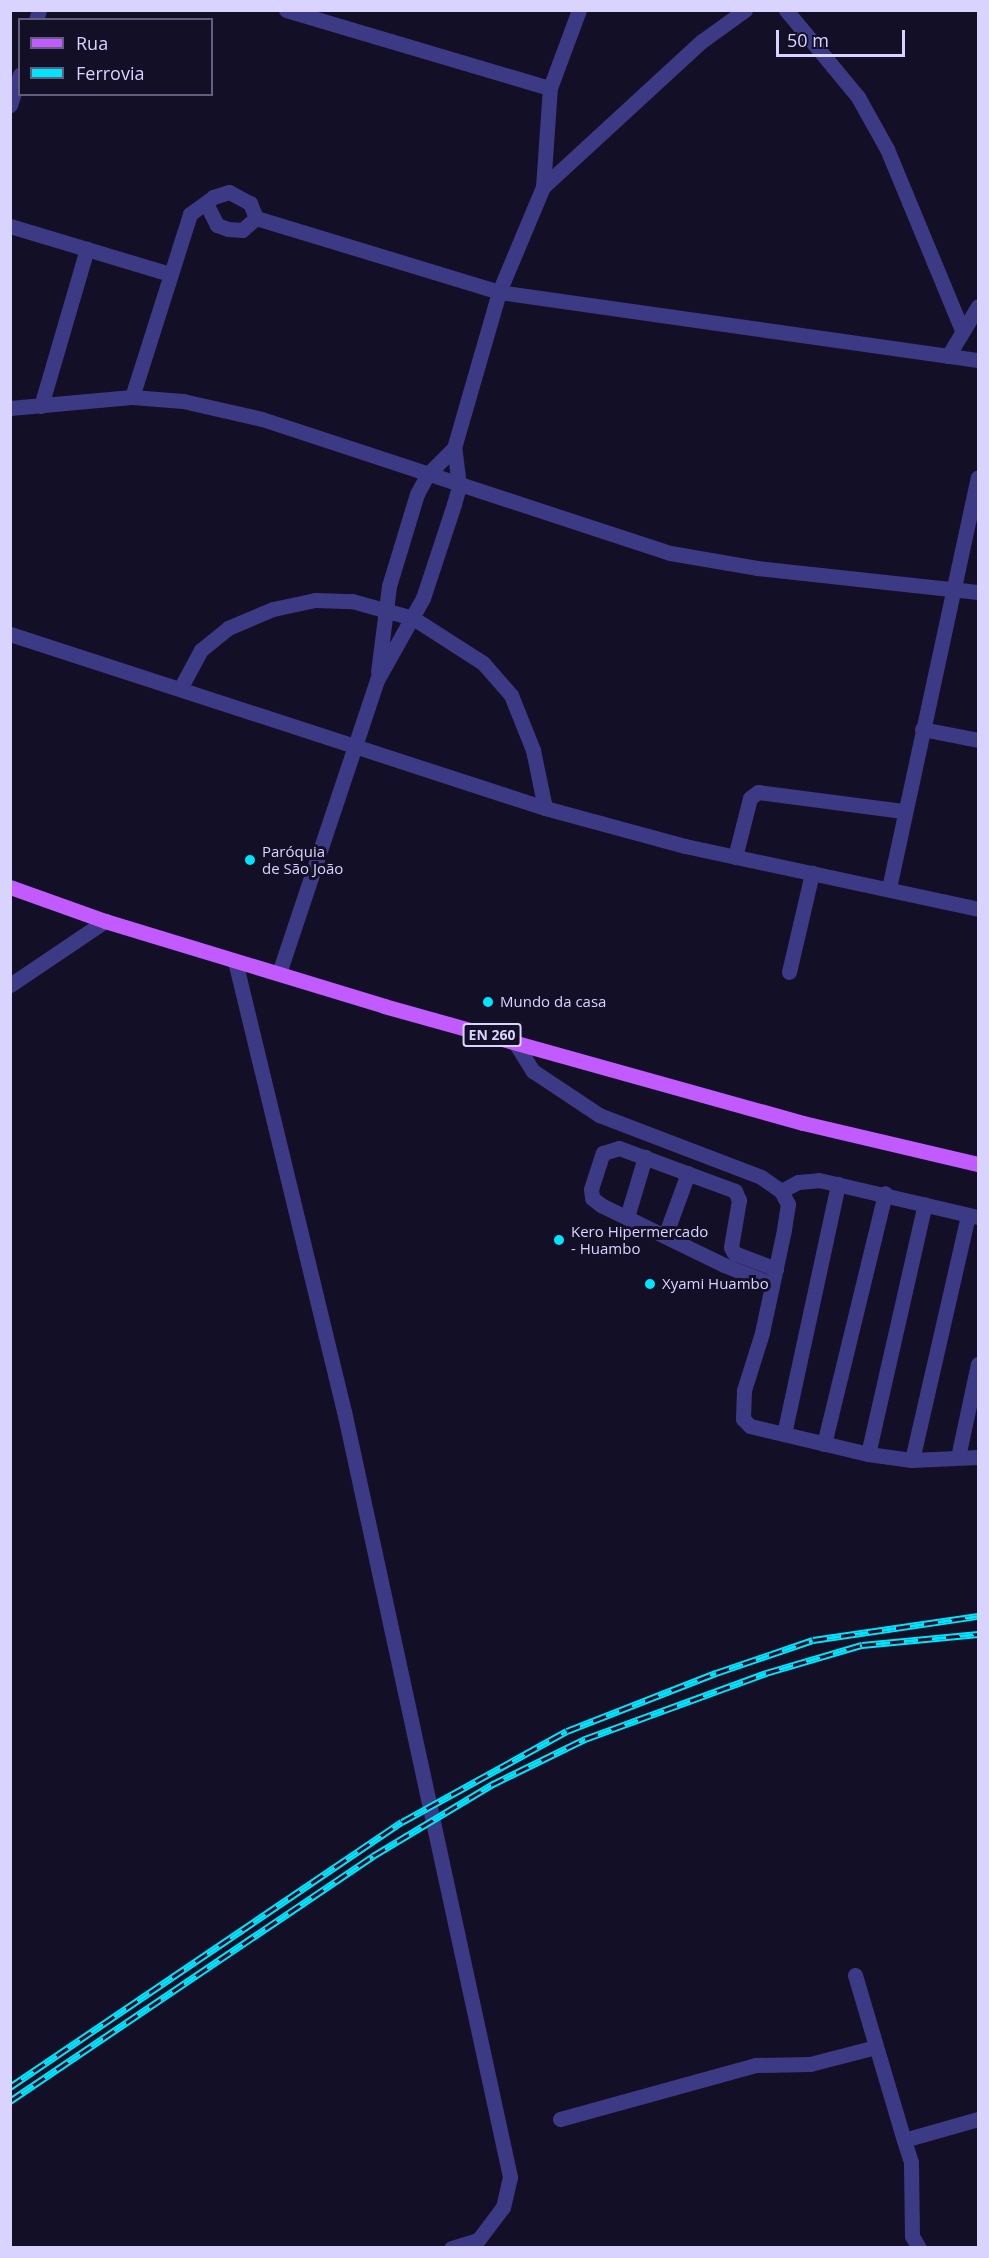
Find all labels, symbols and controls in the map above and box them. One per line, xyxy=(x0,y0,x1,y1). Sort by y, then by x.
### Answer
legend xyxy=(18,18,213,96)
scale bar xyxy=(779,18,908,56)
text: 50 m xyxy=(787,28,829,52)
text: Rua xyxy=(76,31,108,55)
text: Ferrovia xyxy=(76,61,144,85)
place label: Paróquia de São João xyxy=(262,842,343,877)
marker: Paróquia de São João xyxy=(243,853,257,867)
place label: Mundo da casa xyxy=(500,993,606,1011)
marker: Mundo da casa xyxy=(481,995,495,1009)
road number: EN 260 xyxy=(462,1024,522,1046)
place label: Kero Hipermercado - Huambo xyxy=(571,1222,708,1257)
marker: Kero Hipermercado - Huambo xyxy=(552,1233,566,1247)
place label: Xyami Huambo xyxy=(662,1275,769,1293)
marker: Xyami Huambo xyxy=(643,1277,657,1291)

